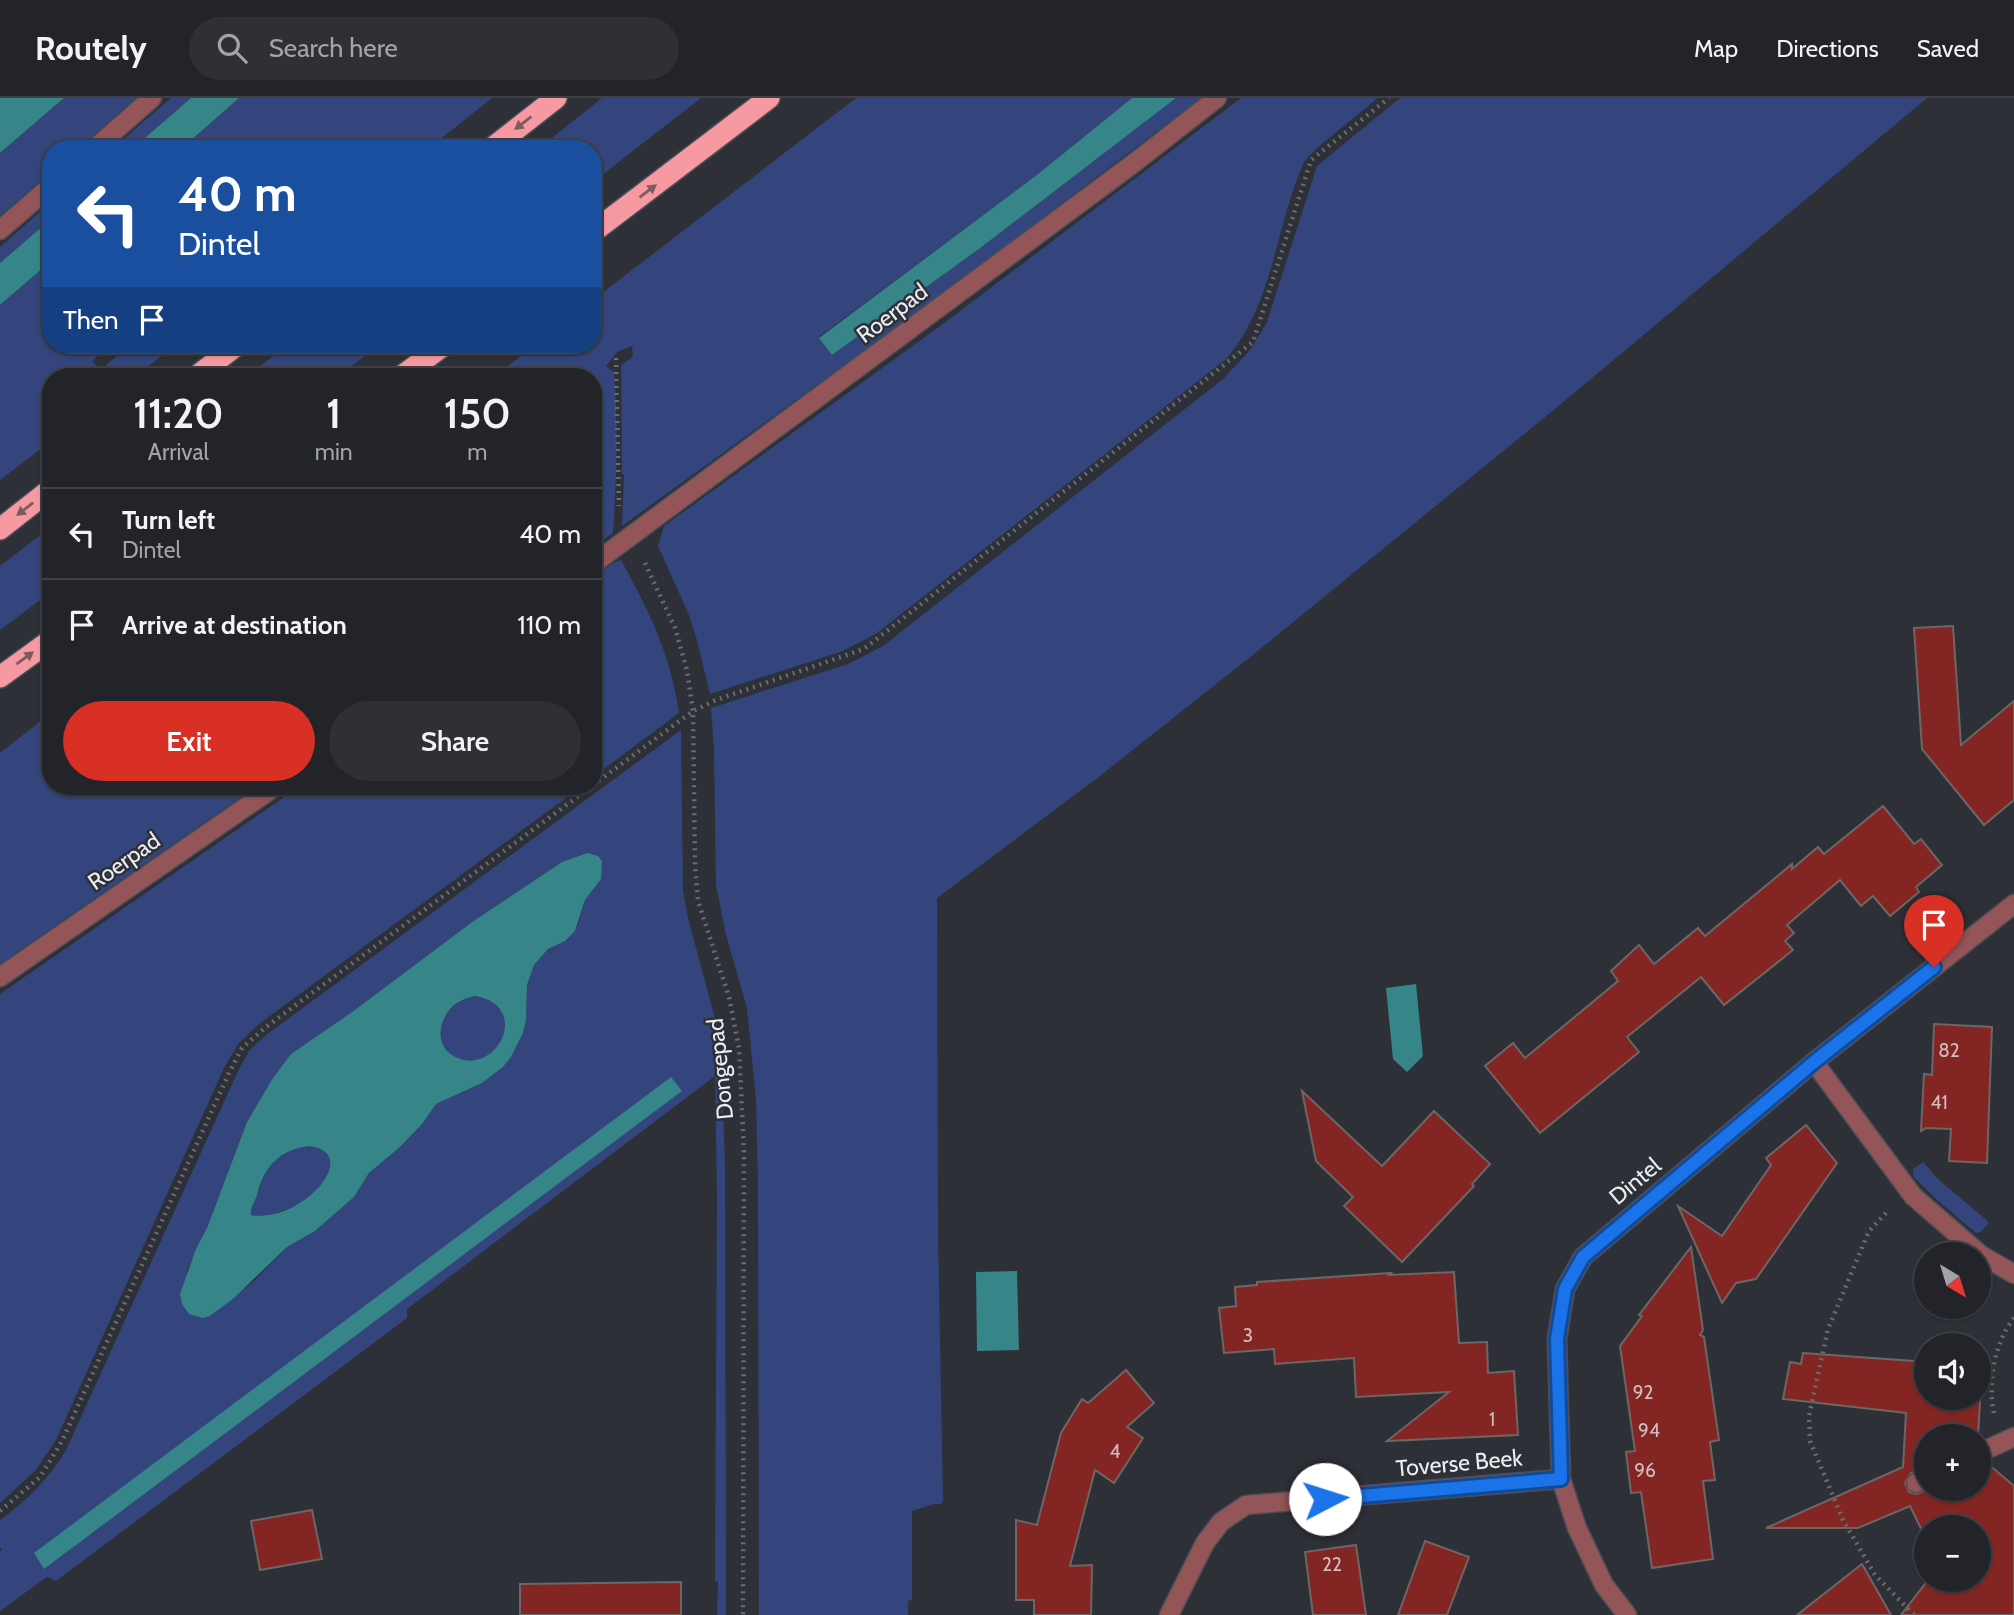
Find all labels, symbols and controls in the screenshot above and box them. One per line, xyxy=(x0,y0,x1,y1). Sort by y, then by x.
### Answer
search box xyxy=(189,17,679,80)
text: Routely xyxy=(35,28,147,68)
icon: search xyxy=(213,29,251,67)
text: Search here xyxy=(269,32,398,64)
text: Map xyxy=(1694,34,1738,63)
text: Directions xyxy=(1776,34,1879,63)
text: Saved xyxy=(1917,34,1979,63)
one-way arrow xyxy=(515,116,533,131)
text: 40 m xyxy=(178,164,297,223)
icon: left xyxy=(63,168,154,259)
one-way arrow xyxy=(639,184,657,198)
text: Dintel xyxy=(178,224,260,263)
street label: Roerpad xyxy=(851,277,933,349)
icon: arrive xyxy=(133,301,171,339)
text: Then xyxy=(63,304,119,336)
text: 11:20 xyxy=(133,387,224,439)
text: 1 xyxy=(326,387,341,439)
text: 150 xyxy=(444,387,511,439)
text: Arrival xyxy=(148,438,209,466)
text: min xyxy=(315,438,353,466)
text: m xyxy=(467,438,487,466)
one-way arrow xyxy=(17,501,35,516)
text: Turn left xyxy=(122,504,215,536)
icon: left xyxy=(63,515,101,553)
text: 40 m xyxy=(519,518,581,550)
text: Dintel xyxy=(122,536,181,564)
icon: arrive xyxy=(63,606,101,644)
text: Arrive at destination xyxy=(122,609,347,641)
text: 110 m xyxy=(517,609,581,641)
one-way arrow xyxy=(16,651,34,666)
button: Exit xyxy=(63,701,315,781)
button: Share xyxy=(329,701,581,781)
street label: Roerpad xyxy=(82,826,166,896)
pin xyxy=(1904,895,1964,967)
icon: arrive xyxy=(1915,906,1953,944)
street label: Dongepad xyxy=(701,1017,739,1121)
house number: 82 xyxy=(1938,1039,1960,1062)
house number: 41 xyxy=(1930,1091,1948,1114)
street label: Dintel xyxy=(1603,1151,1667,1211)
north arrow xyxy=(1914,1242,1992,1320)
map controls xyxy=(1914,1242,1991,1592)
house number: 3 xyxy=(1243,1324,1253,1347)
button: sound xyxy=(1914,1333,1991,1410)
house number: 92 xyxy=(1633,1381,1653,1404)
house number: 1 xyxy=(1489,1408,1495,1431)
house number: 94 xyxy=(1638,1419,1660,1442)
button: + xyxy=(1914,1424,1991,1501)
house number: 4 xyxy=(1110,1440,1121,1463)
street label: Toverse Beek xyxy=(1394,1443,1524,1482)
house number: 96 xyxy=(1634,1459,1656,1482)
position arrow xyxy=(1288,1462,1362,1536)
button: − xyxy=(1914,1515,1991,1592)
house number: 22 xyxy=(1322,1553,1342,1576)

